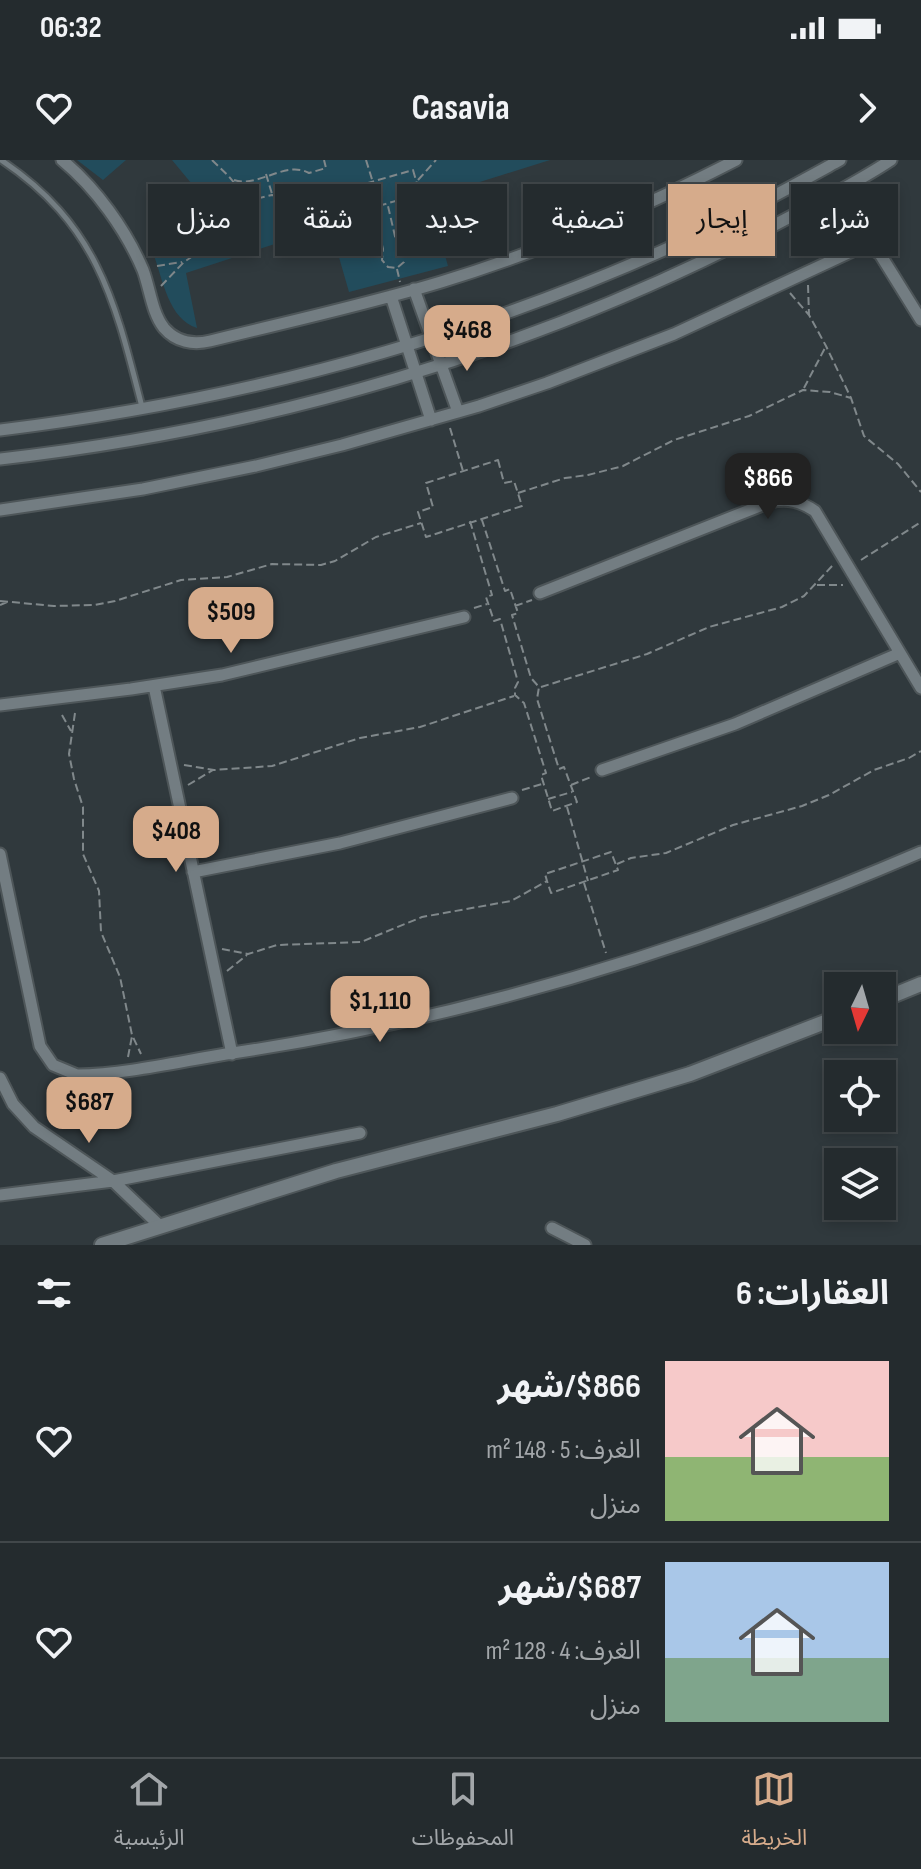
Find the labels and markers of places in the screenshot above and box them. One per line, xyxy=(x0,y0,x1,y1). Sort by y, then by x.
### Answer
pin: $468 xyxy=(420,305,514,373)
pin: $866 xyxy=(721,453,815,521)
pin: $509 xyxy=(184,587,278,655)
pin: $408 xyxy=(129,806,223,874)
pin: $1,110 xyxy=(315,976,445,1044)
pin: $687 xyxy=(42,1077,136,1145)

